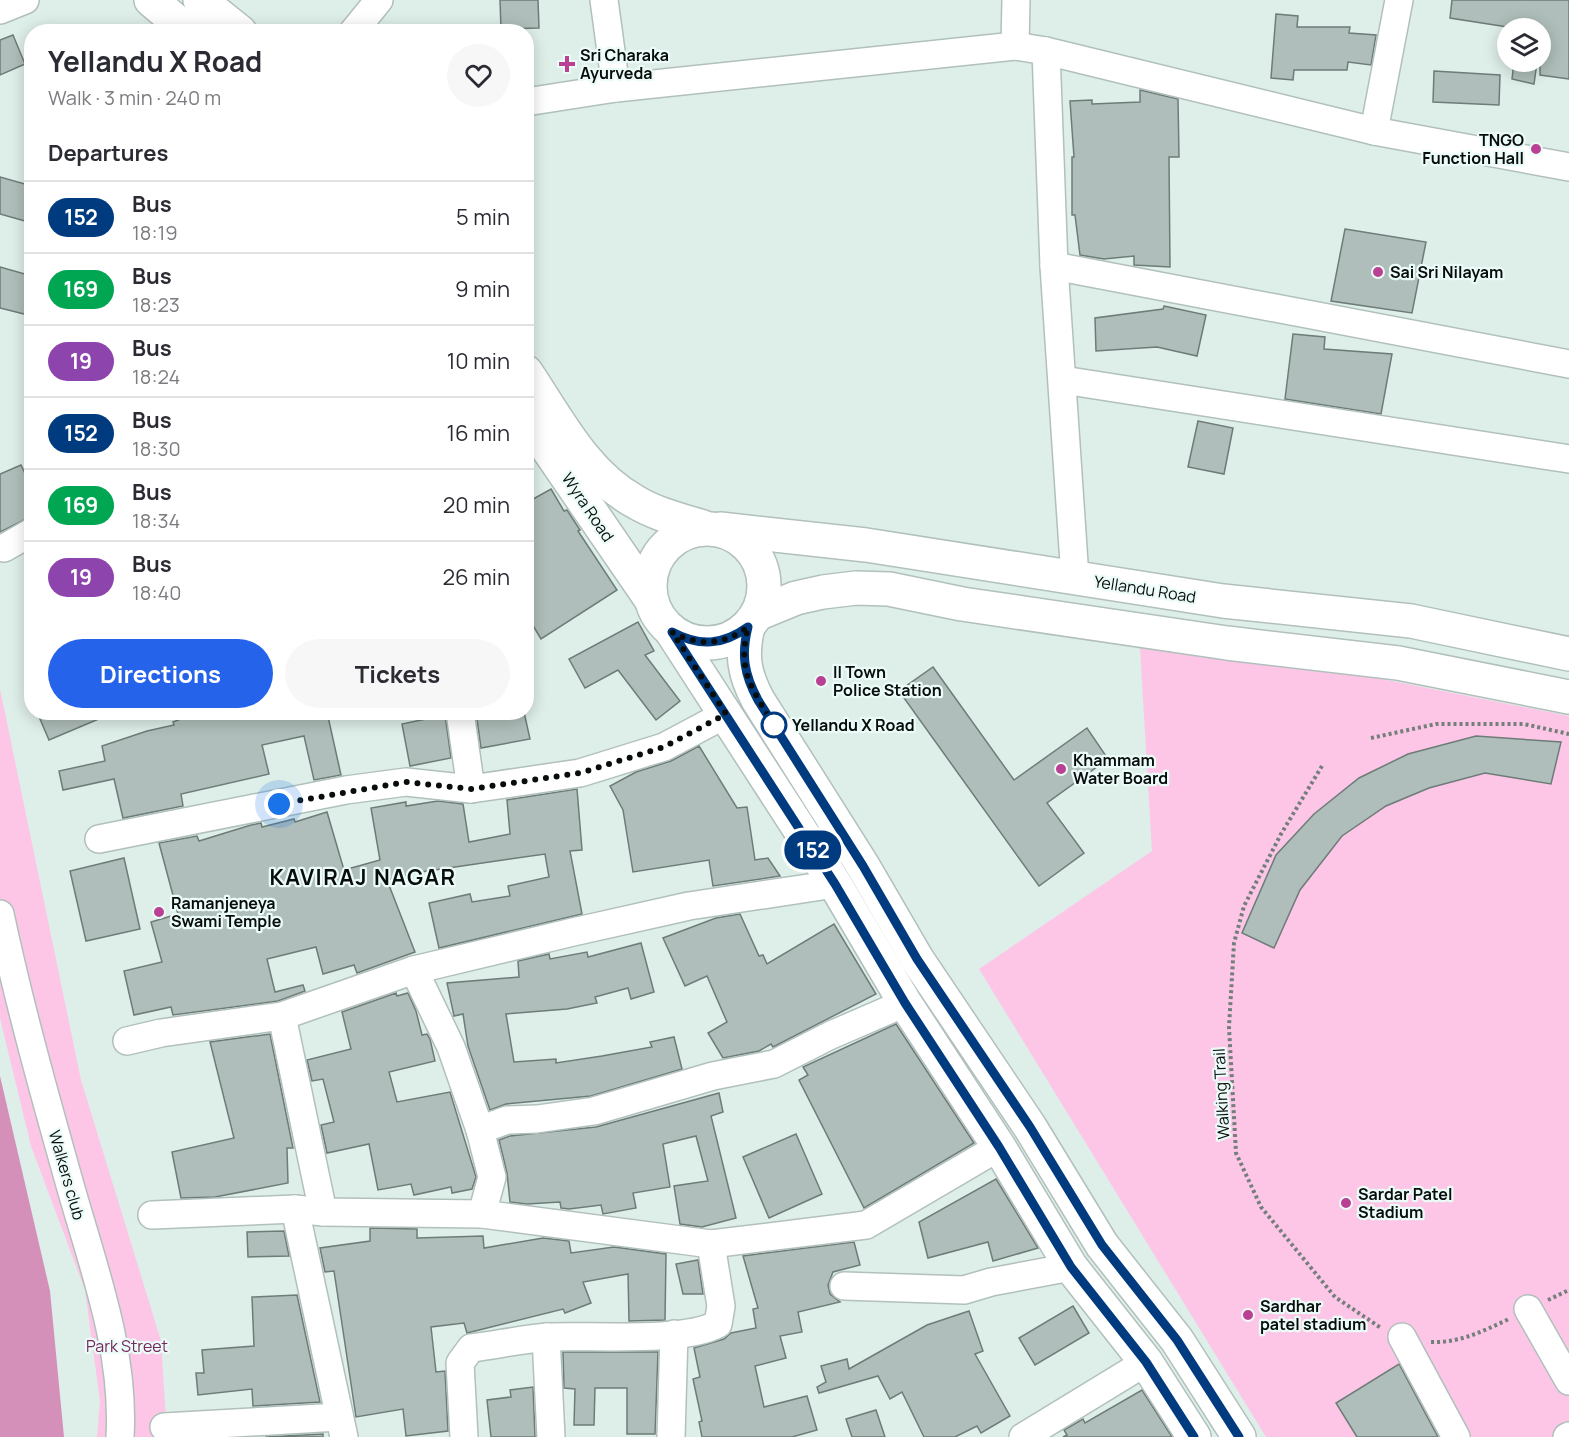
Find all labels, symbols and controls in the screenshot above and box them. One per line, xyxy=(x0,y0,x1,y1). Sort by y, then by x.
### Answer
map controls xyxy=(1497,18,1551,72)
button: layers xyxy=(1497,18,1551,72)
text: Yellandu X Road xyxy=(48,42,262,80)
button: heart xyxy=(447,44,510,107)
place label: Sri Charaka Ayurveda xyxy=(580,44,669,84)
marker: Sri Charaka Ayurveda xyxy=(558,55,576,73)
text: Walk · 3 min · 240 m xyxy=(48,84,221,111)
place label: TNGO Function Hall xyxy=(1422,129,1524,169)
text: Departures xyxy=(48,138,168,168)
marker: TNGO Function Hall xyxy=(1529,142,1543,156)
text: Bus xyxy=(132,189,172,219)
text: 5 min xyxy=(456,202,510,232)
text: 152 xyxy=(64,203,98,231)
text: 18:19 xyxy=(132,219,178,246)
text: Bus xyxy=(132,261,172,291)
place label: Sai Sri Nilayam xyxy=(1390,261,1503,283)
marker: Sai Sri Nilayam xyxy=(1371,265,1385,279)
text: 9 min xyxy=(455,274,510,304)
text: 169 xyxy=(64,275,98,303)
text: 18:23 xyxy=(132,291,180,318)
text: Bus xyxy=(132,333,172,363)
text: 10 min xyxy=(447,346,510,376)
text: 19 xyxy=(70,347,92,375)
text: 18:24 xyxy=(132,363,180,390)
text: Bus xyxy=(132,405,172,435)
text: 16 min xyxy=(447,418,510,448)
text: 152 xyxy=(64,419,98,447)
text: 18:30 xyxy=(132,435,181,462)
street label: Wyra Road xyxy=(557,468,619,546)
text: Bus xyxy=(132,477,172,507)
text: 20 min xyxy=(443,490,510,520)
text: 169 xyxy=(64,491,98,519)
text: 18:34 xyxy=(132,507,180,534)
text: Bus xyxy=(132,549,172,579)
text: 26 min xyxy=(443,562,510,592)
text: 19 xyxy=(70,563,92,591)
street label: Yellandu Road xyxy=(1092,570,1198,608)
text: 18:40 xyxy=(132,579,181,606)
button: Directions xyxy=(48,639,273,708)
button: Tickets xyxy=(285,639,510,708)
place label: II Town Police Station xyxy=(833,661,942,701)
marker: II Town Police Station xyxy=(814,674,828,688)
marker: Yellandu X Road xyxy=(761,712,787,738)
place label: Yellandu X Road xyxy=(792,714,915,736)
place label: Khammam Water Board xyxy=(1073,749,1168,789)
marker: Khammam Water Board xyxy=(1054,762,1068,776)
your location xyxy=(264,789,294,819)
line badge: 152 xyxy=(778,830,848,870)
text: 152 xyxy=(796,836,830,864)
district label: KAVIRAJ NAGAR xyxy=(270,862,456,892)
place label: Ramanjeneya Swami Temple xyxy=(171,892,282,932)
marker: Ramanjeneya Swami Temple xyxy=(152,905,166,919)
street label: Walking Trail xyxy=(1208,1048,1234,1140)
street label: Walkers club xyxy=(44,1128,90,1222)
place label: Sardar Patel Stadium xyxy=(1358,1183,1452,1223)
marker: Sardar Patel Stadium xyxy=(1339,1196,1353,1210)
place label: Sardhar patel stadium xyxy=(1260,1295,1366,1335)
marker: Sardhar patel stadium xyxy=(1241,1308,1255,1322)
park label: Park Street xyxy=(86,1335,168,1357)

